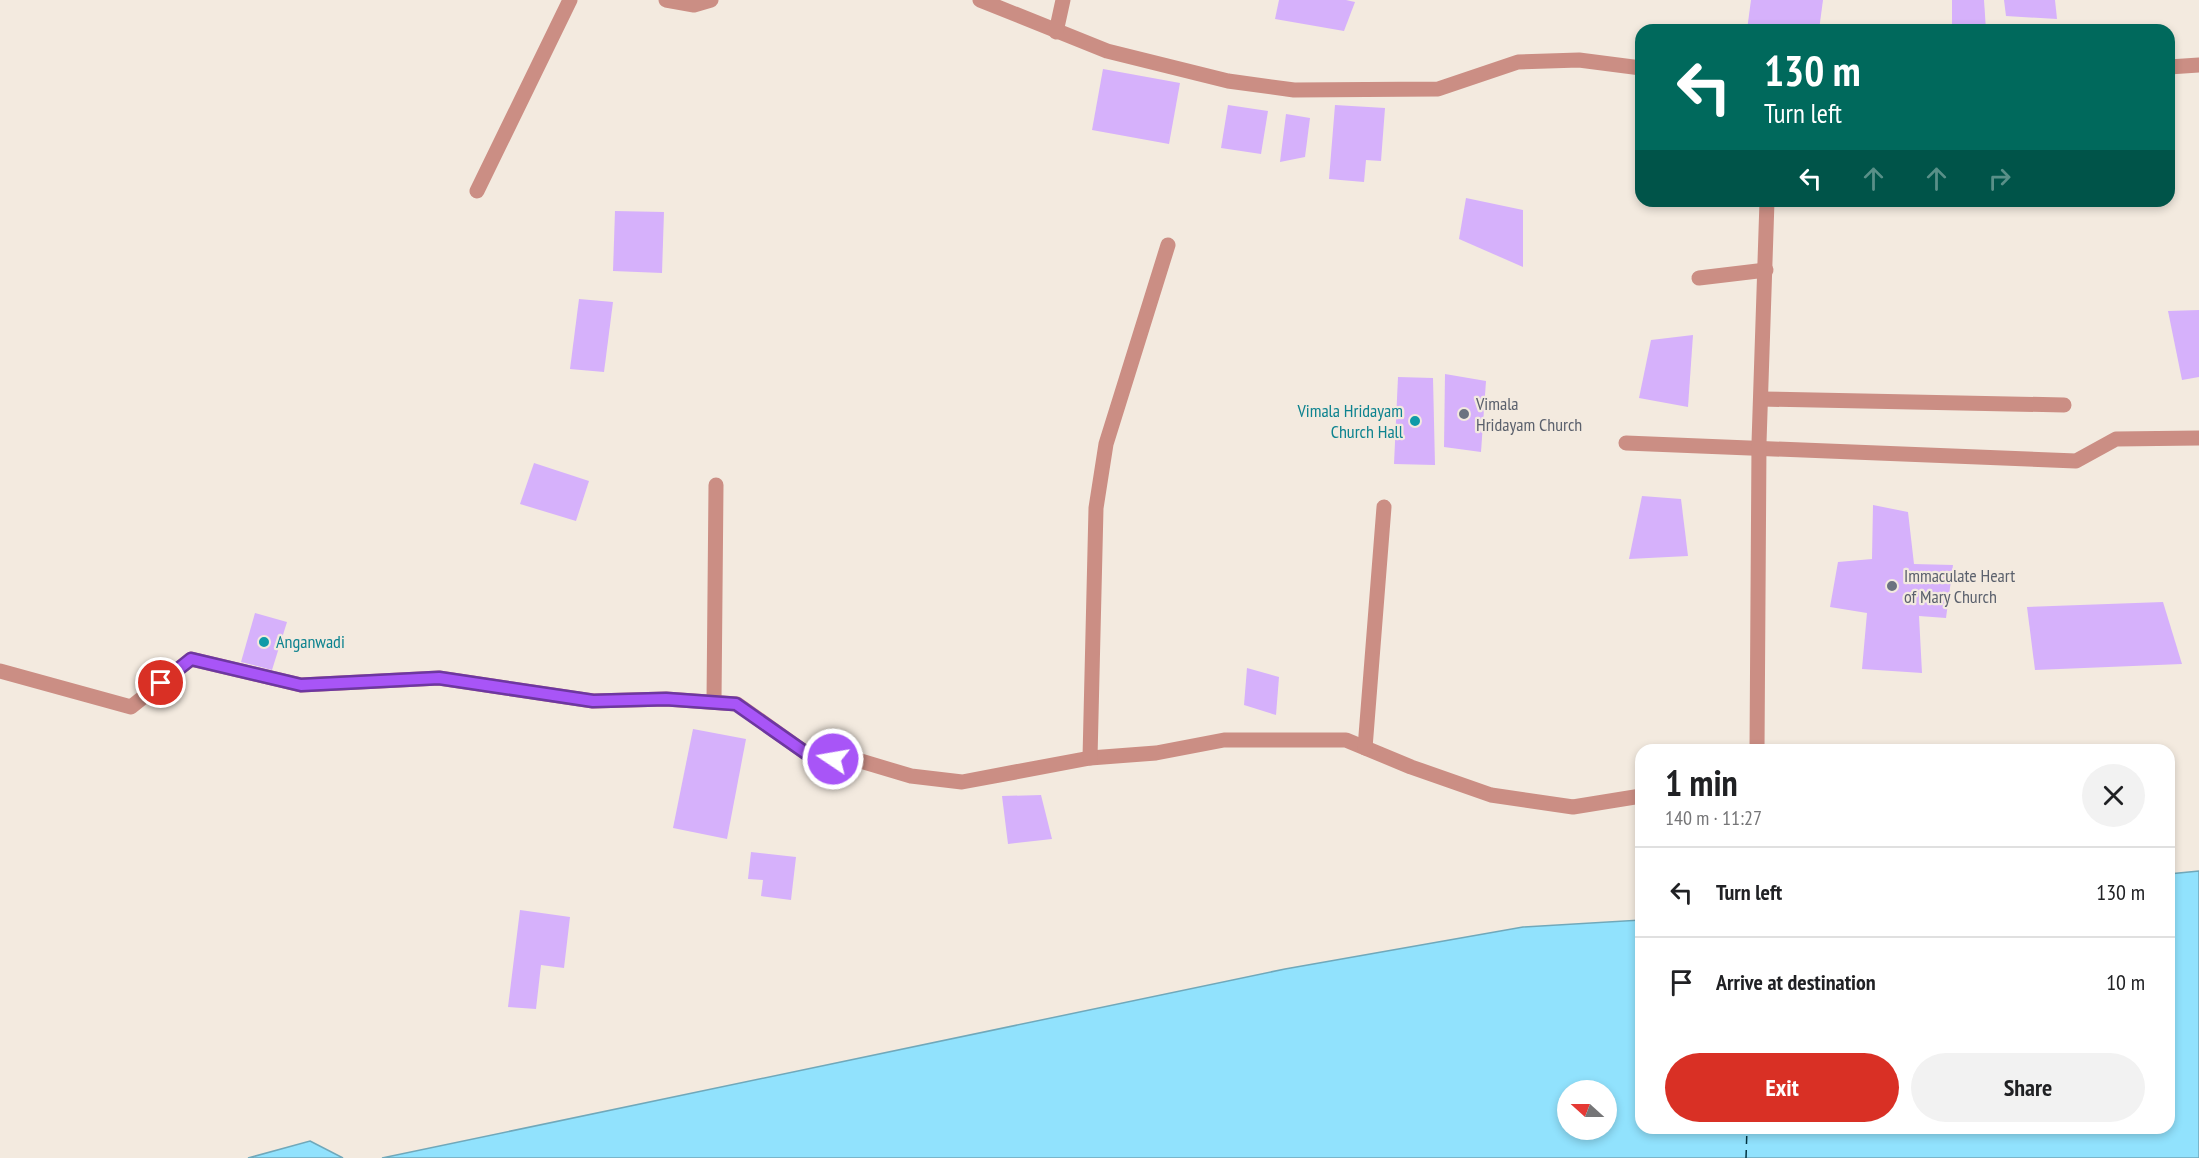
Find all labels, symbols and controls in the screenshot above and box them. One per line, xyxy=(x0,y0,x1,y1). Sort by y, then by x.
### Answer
text: 130 m xyxy=(1764,43,1861,98)
icon: left xyxy=(1665,48,1743,126)
text: Turn left xyxy=(1764,96,1842,130)
icon: left xyxy=(1794,162,1827,195)
icon: ahead xyxy=(1857,162,1890,195)
icon: ahead xyxy=(1920,162,1953,195)
icon: right xyxy=(1983,162,2016,195)
place label: Vimala Hridayam Church xyxy=(1475,392,1582,436)
place label: Vimala Hridayam Church Hall xyxy=(1296,399,1404,443)
marker: Vimala Hridayam Church xyxy=(1457,407,1471,421)
marker: Vimala Hridayam Church Hall xyxy=(1408,414,1422,428)
place label: Immaculate Heart of Mary Church xyxy=(1904,564,2015,608)
marker: Immaculate Heart of Mary Church xyxy=(1885,579,1899,593)
place label: Anganwadi xyxy=(276,630,345,653)
marker: Anganwadi xyxy=(257,635,271,649)
pin xyxy=(135,657,186,708)
icon: arrive xyxy=(144,666,177,699)
position arrow xyxy=(801,727,865,791)
text: 1 min xyxy=(1665,759,1738,806)
button: close xyxy=(2082,764,2145,827)
text: 140 m · 11:27 xyxy=(1665,805,1762,831)
icon: left xyxy=(1665,876,1698,909)
text: Turn left xyxy=(1716,878,1782,906)
text: 130 m xyxy=(2096,878,2145,906)
icon: arrive xyxy=(1665,966,1698,999)
text: Arrive at destination xyxy=(1716,968,1876,996)
text: 10 m xyxy=(2106,968,2145,996)
button: Exit xyxy=(1665,1053,1899,1122)
button: Share xyxy=(1911,1053,2145,1122)
north arrow xyxy=(1557,1080,1617,1140)
map controls xyxy=(1557,1080,1617,1140)

